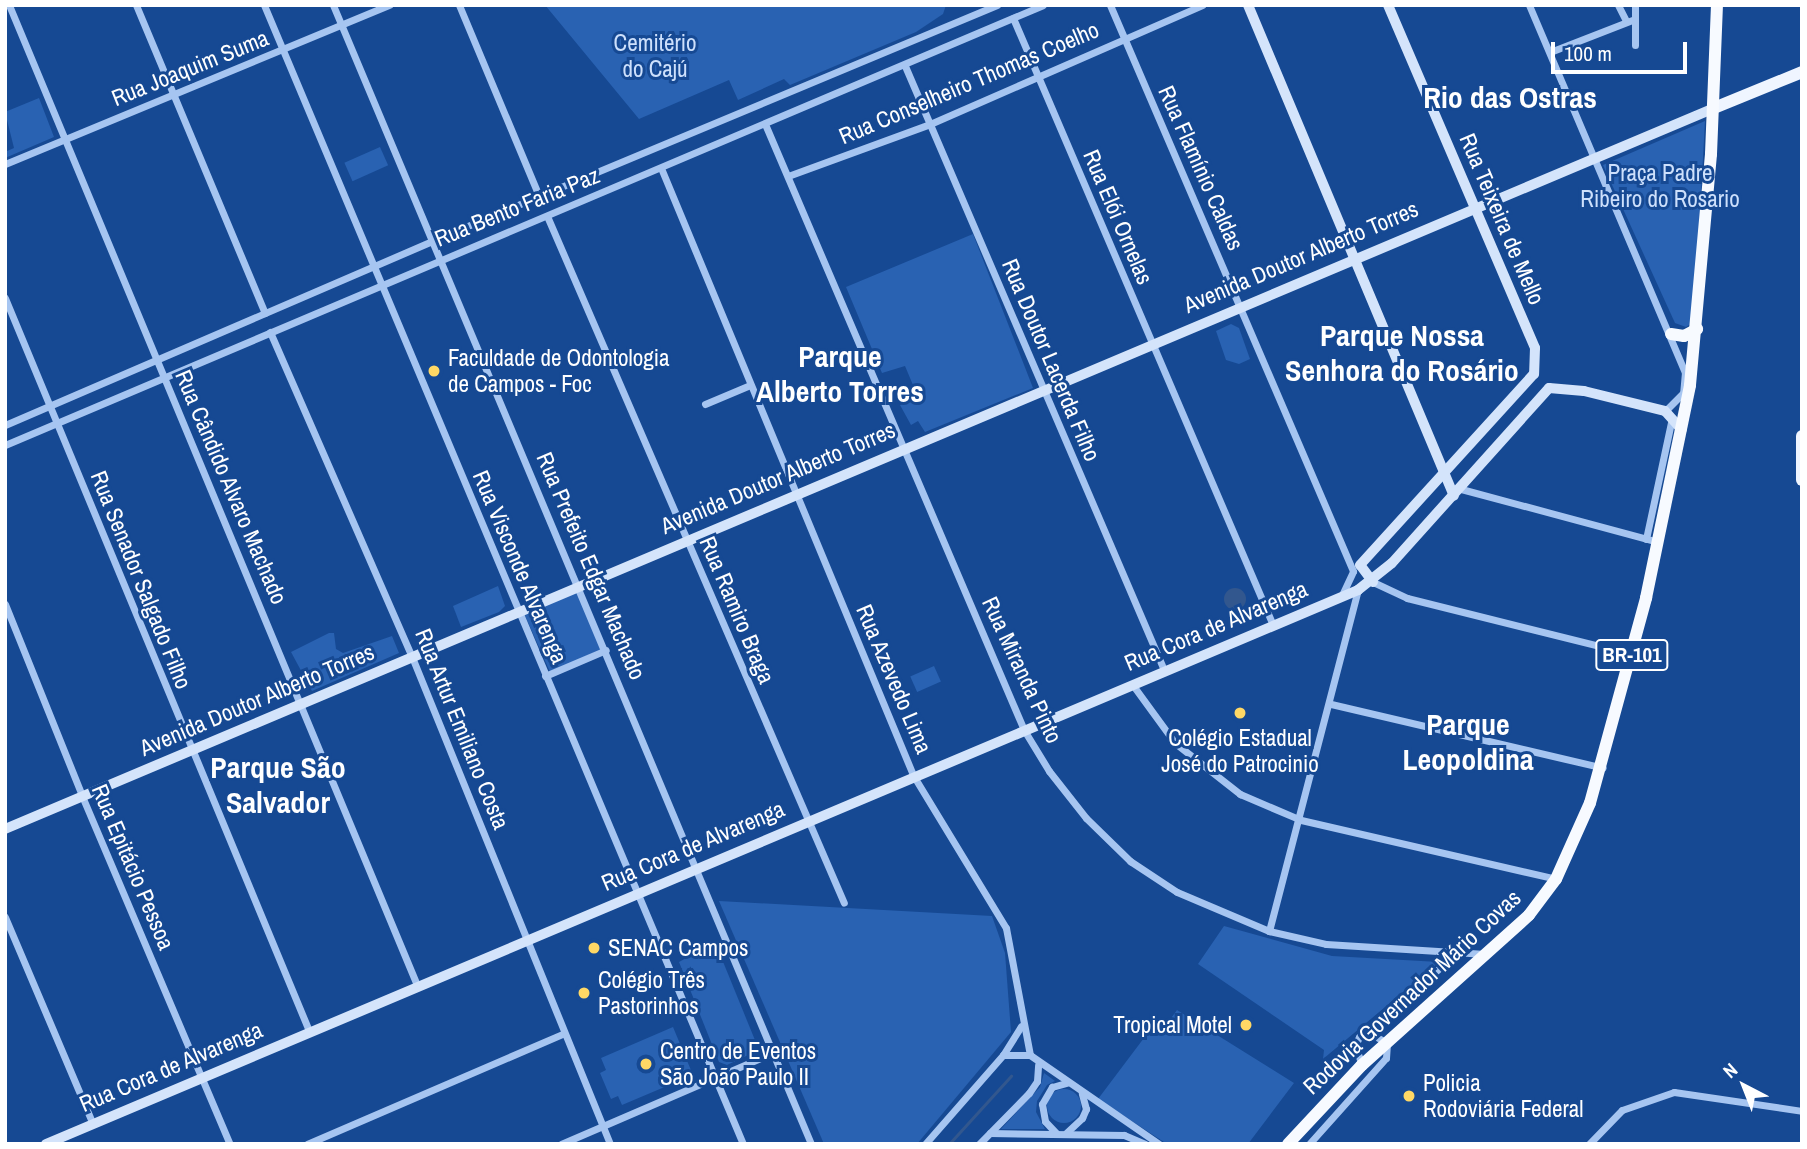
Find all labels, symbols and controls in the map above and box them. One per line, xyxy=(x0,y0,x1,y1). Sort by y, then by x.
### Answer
street label: Rua Conselheiro Thomas Coelho xyxy=(835,16,1103,150)
street label: Rua Joaquim Suma xyxy=(108,24,272,112)
scale bar xyxy=(1555,28,1692,72)
park label: Cemitério do Cajú xyxy=(614,29,696,83)
text: 100 m xyxy=(1564,39,1612,68)
district label: Rio das Ostras xyxy=(1423,79,1597,115)
street label: Rua Flamínio Caldas xyxy=(1152,81,1250,255)
street label: Rua Teixeira de Mello xyxy=(1453,129,1551,309)
street label: Rua Elói Ornelas xyxy=(1077,146,1159,288)
park label: Praça Padre Ribeiro do Rosario xyxy=(1580,159,1740,213)
street label: Rua Bento Faria Paz xyxy=(431,161,603,253)
street label: Avenida Doutor Alberto Torres xyxy=(1179,195,1423,319)
street label: Rua Doutor Lacerda Filho xyxy=(996,255,1106,465)
district label: Parque Nossa Senhora do Rosário xyxy=(1285,317,1519,388)
district label: Parque Alberto Torres xyxy=(756,338,924,408)
place label: Faculdade de Odontologia de Campos - Foc xyxy=(448,344,669,398)
marker: Faculdade de Odontologia de Campos - Foc xyxy=(426,363,442,379)
street label: Rua Cândido Alvaro Machado xyxy=(169,365,293,609)
street label: Avenida Doutor Alberto Torres xyxy=(656,416,900,540)
street label: Rua Prefeito Edgar Machado xyxy=(531,448,651,684)
street label: Rua Visconde Alvarenga xyxy=(467,466,573,668)
street label: Rua Senador Salgado Filho xyxy=(85,467,197,693)
street label: Rua Ramiro Braga xyxy=(694,532,780,688)
street label: Rua Cora de Alvarenga xyxy=(1120,575,1312,677)
street label: Rua Miranda Pinto xyxy=(976,592,1068,748)
street label: Rua Azevedo Lima xyxy=(850,600,938,758)
street label: Rua Artur Emiliano Costa xyxy=(409,624,515,834)
street label: Avenida Doutor Alberto Torres xyxy=(135,638,379,762)
road number: BR-101 xyxy=(1595,638,1669,672)
marker: Colégio Estadual José do Patrocinio xyxy=(1232,705,1248,721)
district label: Parque Leopoldina xyxy=(1402,706,1534,776)
place label: Colégio Estadual José do Patrocinio xyxy=(1161,724,1319,778)
district label: Parque São Salvador xyxy=(210,749,346,820)
street label: Rua Epitácio Pessoa xyxy=(86,780,180,954)
street label: Rua Cora de Alvarenga xyxy=(597,795,789,897)
street label: Rodovia Governador Mário Covas xyxy=(1298,884,1526,1100)
place label: SENAC Campos xyxy=(608,934,748,962)
marker: SENAC Campos xyxy=(586,940,602,956)
place label: Colégio Três Pastorinhos xyxy=(598,966,705,1020)
marker: Colégio Três Pastorinhos xyxy=(576,985,592,1001)
place label: Tropical Motel xyxy=(1113,1011,1232,1039)
street label: Rua Cora de Alvarenga xyxy=(75,1016,267,1118)
marker: Tropical Motel xyxy=(1238,1017,1254,1033)
place label: Centro de Eventos São João Paulo II xyxy=(660,1037,816,1091)
north arrow xyxy=(1709,1051,1779,1121)
marker: Centro de Eventos São João Paulo II xyxy=(638,1056,654,1072)
text: N xyxy=(1717,1057,1743,1084)
place label: Policia Rodoviária Federal xyxy=(1423,1069,1584,1123)
marker: Policia Rodoviária Federal xyxy=(1401,1088,1417,1104)

